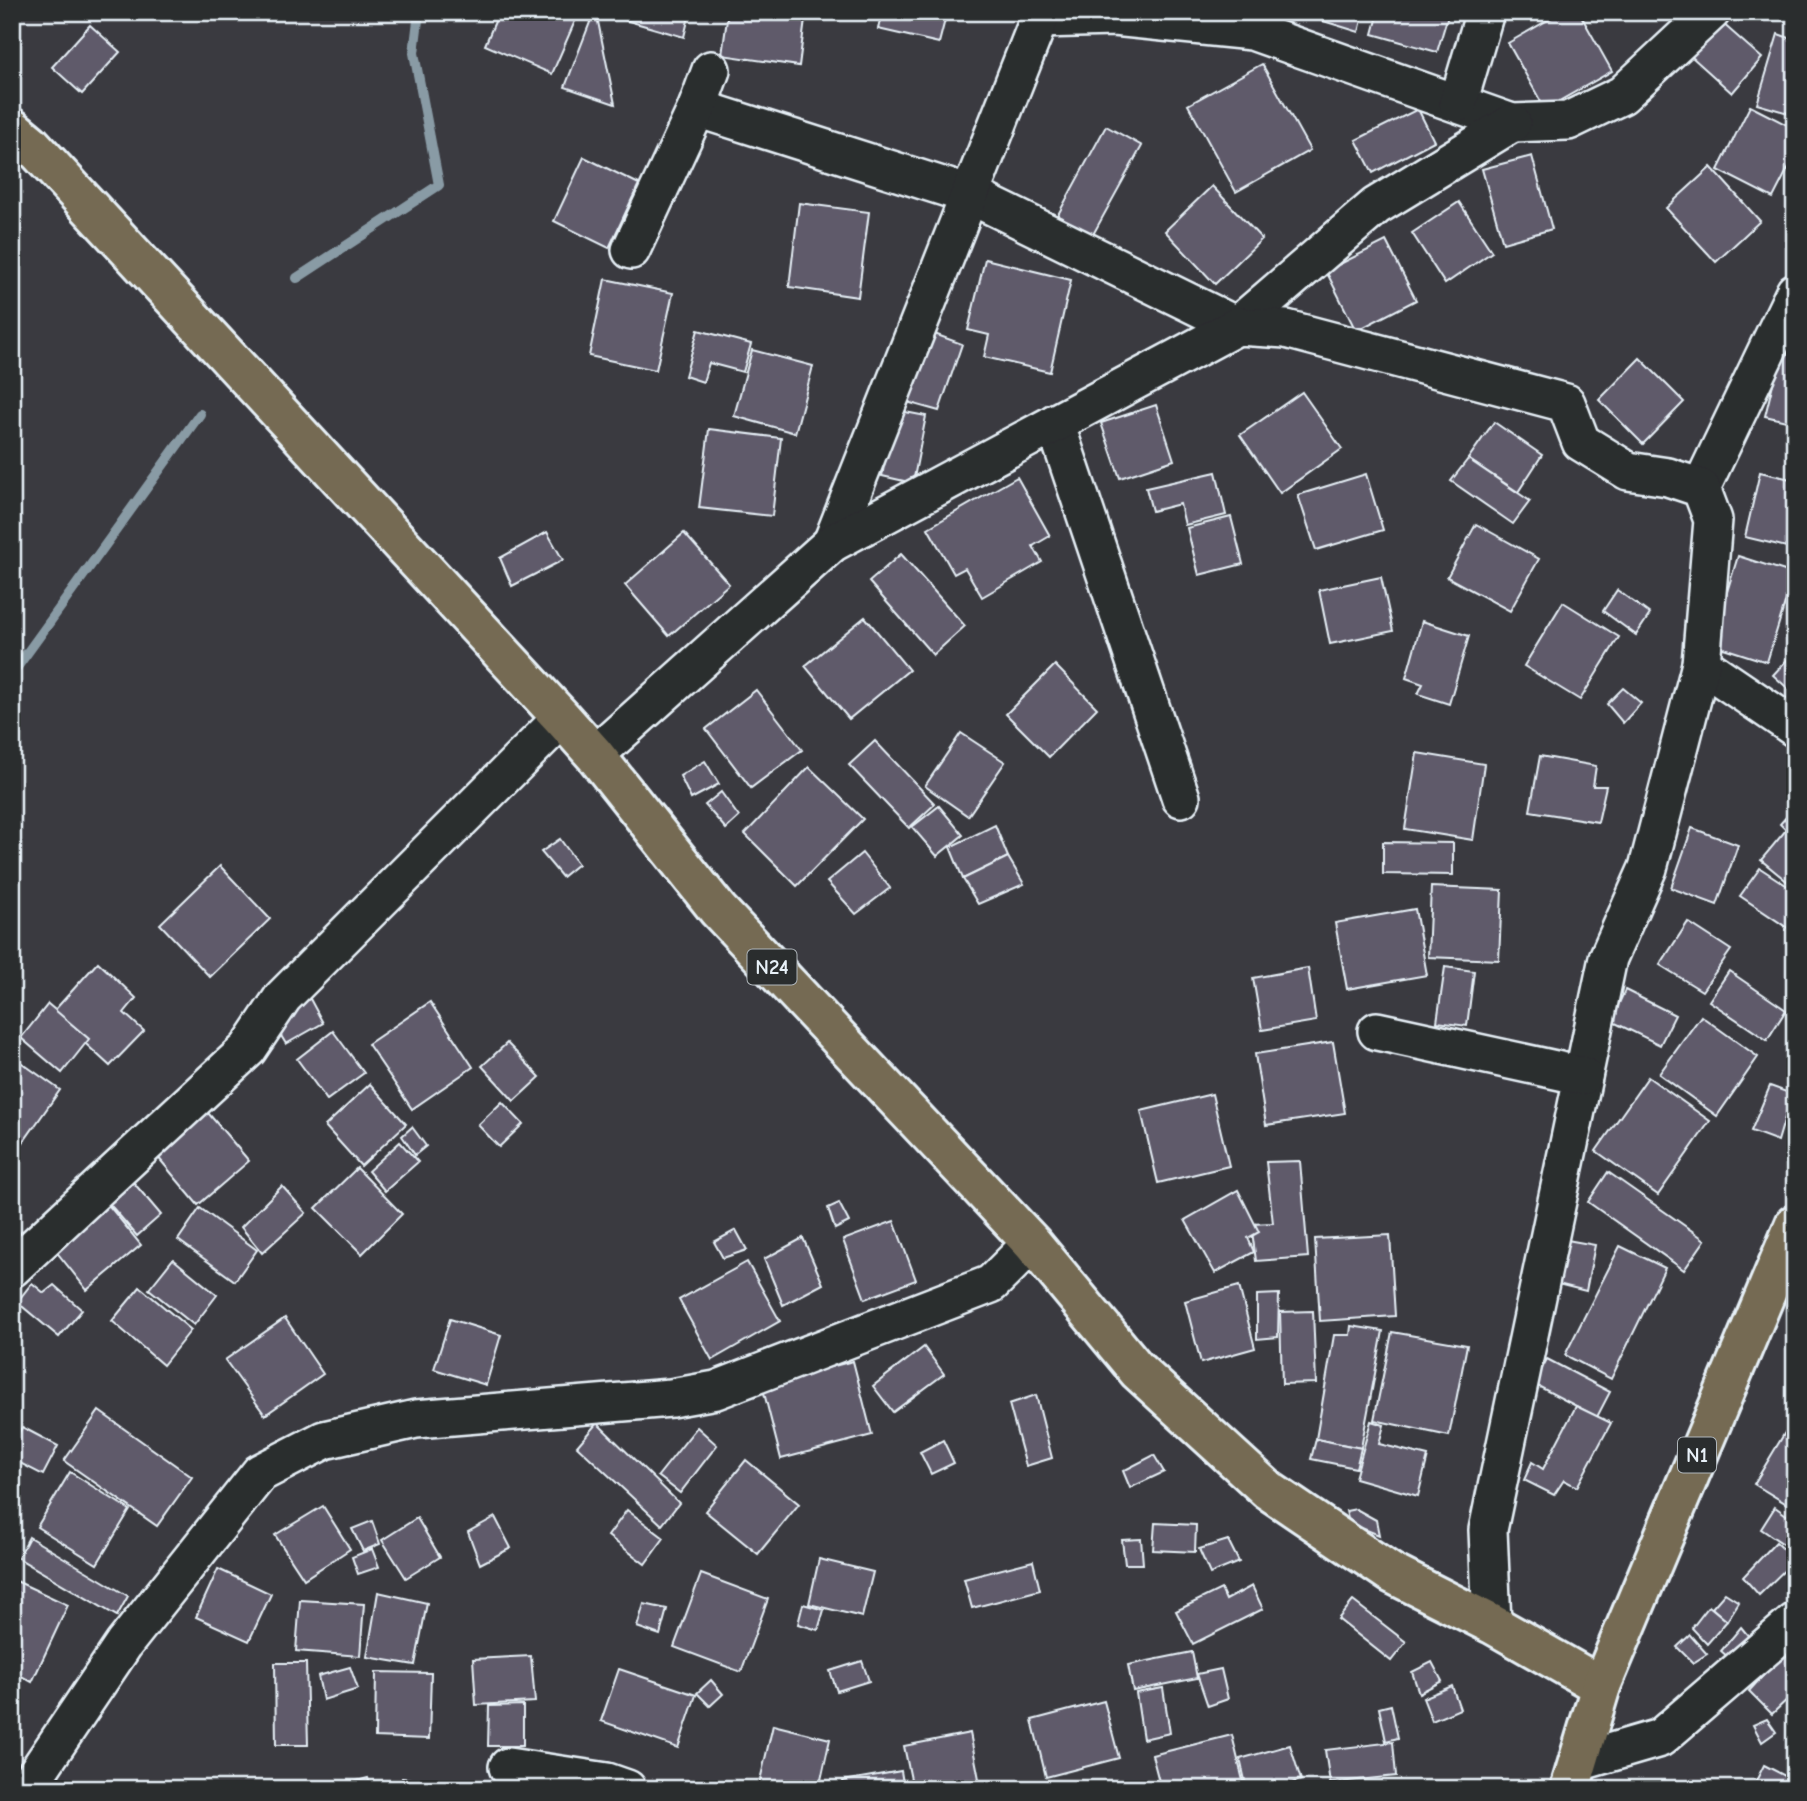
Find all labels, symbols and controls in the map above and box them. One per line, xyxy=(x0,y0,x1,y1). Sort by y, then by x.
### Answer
road number: N24 xyxy=(748,950,796,984)
road number: N1 xyxy=(1678,1438,1716,1472)

